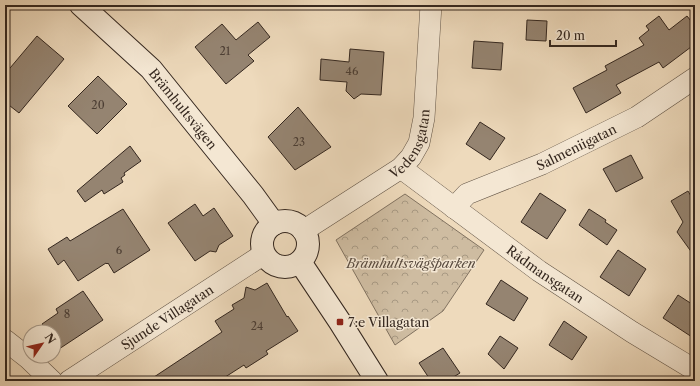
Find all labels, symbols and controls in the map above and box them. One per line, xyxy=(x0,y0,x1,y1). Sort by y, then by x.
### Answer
scale bar xyxy=(550,22,616,48)
text: 20 m xyxy=(556,28,585,43)
house number: 21 xyxy=(220,44,231,58)
house number: 46 xyxy=(346,64,359,78)
street label: Brämhultsvägen xyxy=(146,65,221,152)
house number: 20 xyxy=(91,98,105,112)
street label: Vedensgatan xyxy=(385,109,433,182)
street label: Salmeniigatan xyxy=(534,121,619,173)
house number: 23 xyxy=(293,135,305,149)
street label: Rådmansgatan xyxy=(503,242,587,306)
house number: 6 xyxy=(116,243,123,257)
park label: Brämhultsvägsparken xyxy=(345,255,476,271)
street label: Sjunde Villagatan xyxy=(118,281,216,353)
house number: 8 xyxy=(64,307,70,321)
place label: 7:e Villagatan xyxy=(348,314,429,330)
marker: 7:e Villagatan xyxy=(335,317,345,327)
house number: 24 xyxy=(251,319,263,333)
north arrow xyxy=(22,324,62,364)
text: N xyxy=(42,331,59,347)

